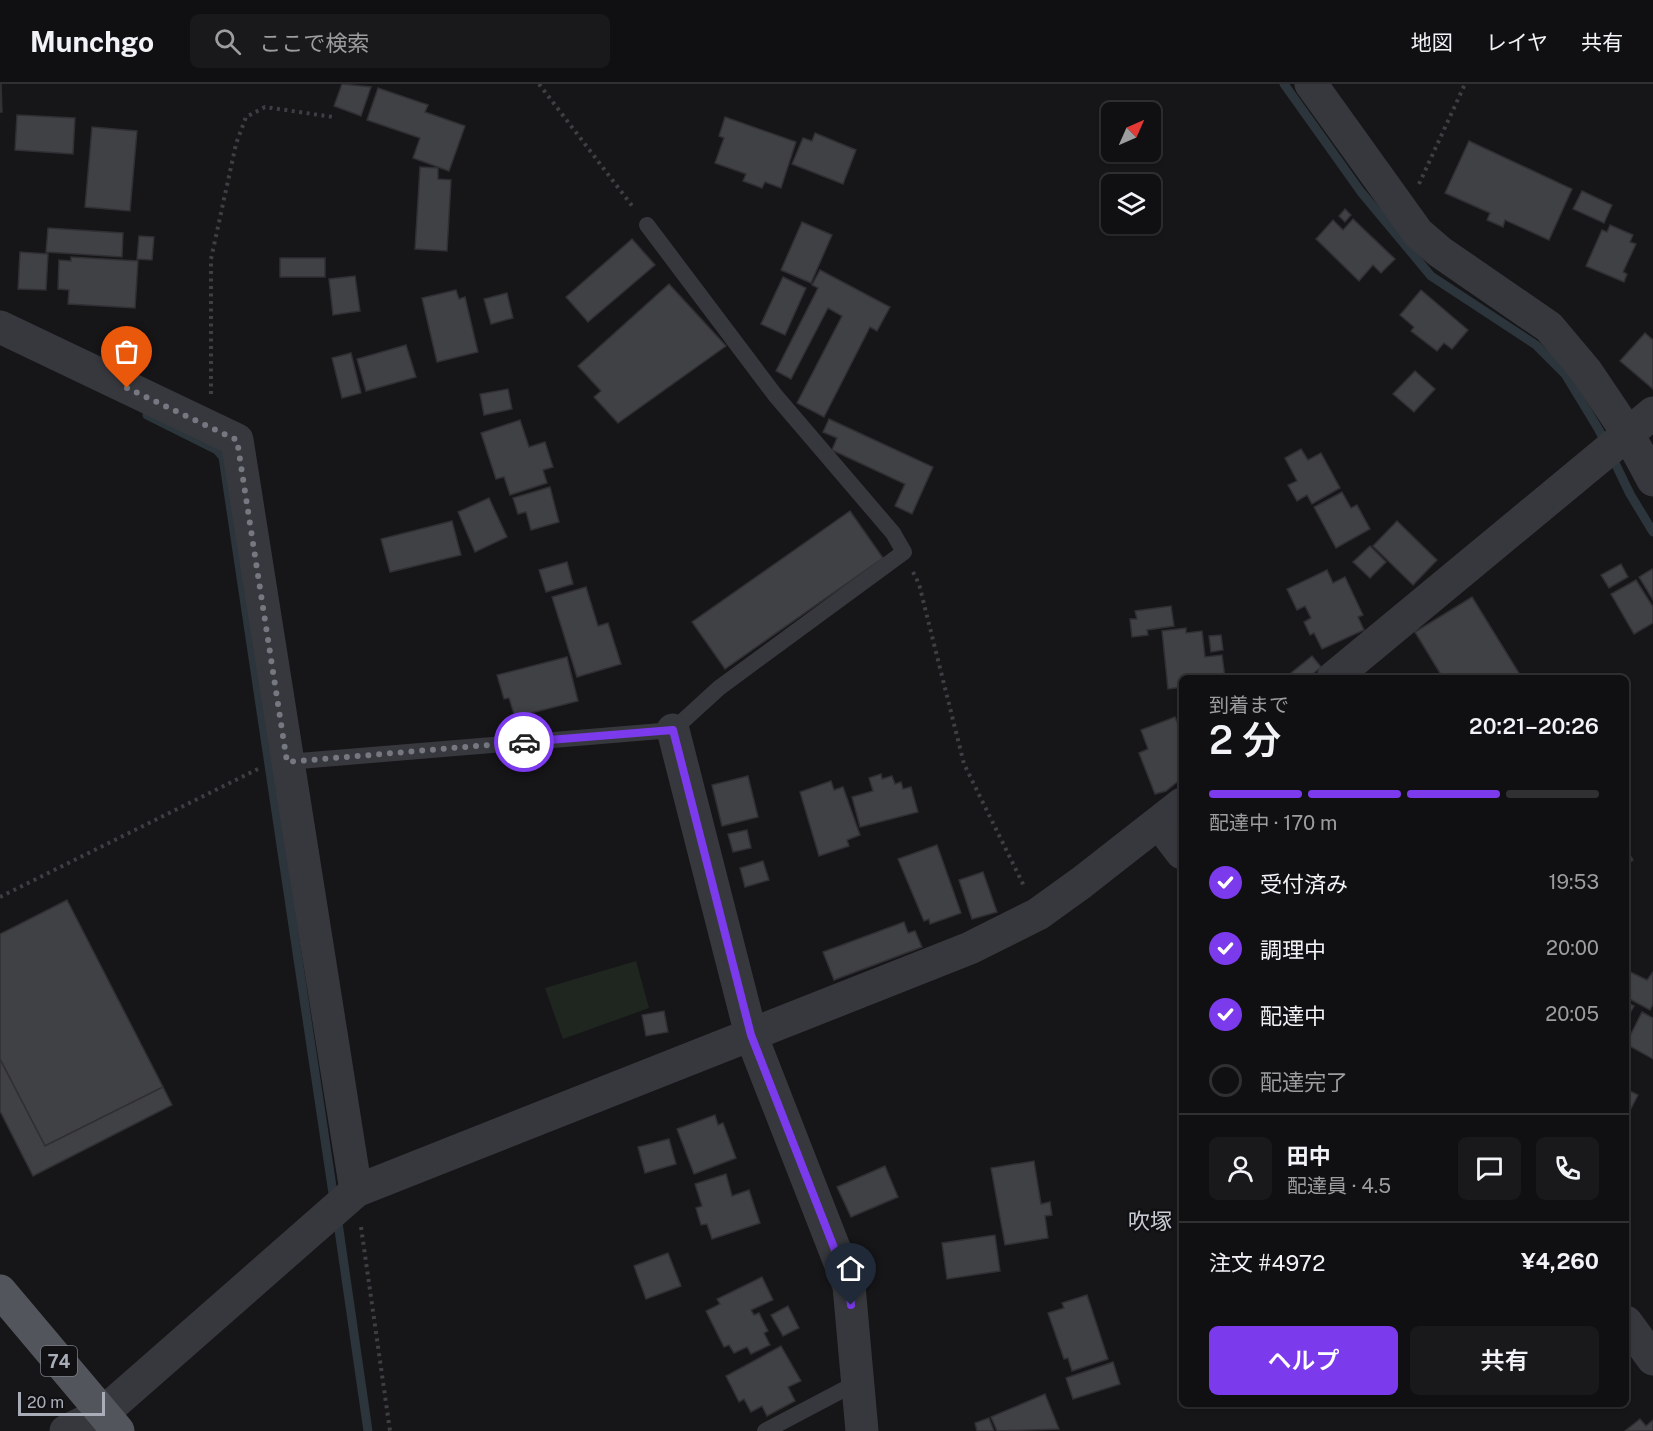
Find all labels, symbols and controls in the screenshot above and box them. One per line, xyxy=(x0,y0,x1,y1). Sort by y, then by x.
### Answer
search box xyxy=(190,14,610,68)
text: Munchgo xyxy=(30,25,154,58)
icon: search xyxy=(211,25,244,58)
text: ここで検索 xyxy=(259,30,369,56)
text: 地図 xyxy=(1411,30,1453,55)
text: レイヤ xyxy=(1486,30,1548,55)
text: 共有 xyxy=(1581,30,1623,55)
north arrow xyxy=(1101,102,1161,162)
map controls xyxy=(1101,102,1161,234)
button: layers xyxy=(1101,174,1161,234)
pin xyxy=(101,326,152,388)
icon: bag xyxy=(110,335,143,368)
text: 到着まで xyxy=(1209,693,1289,717)
courier xyxy=(494,712,554,772)
text: 20:21–20:26 xyxy=(1469,713,1599,739)
text: 2 分 xyxy=(1209,717,1281,763)
icon: car xyxy=(508,726,541,759)
text: 配達中 · 170 m xyxy=(1209,811,1337,835)
icon: check xyxy=(1209,866,1242,899)
text: 19:53 xyxy=(1548,870,1599,894)
text: 受付済み xyxy=(1260,871,1348,897)
icon: check xyxy=(1209,932,1242,965)
text: 20:00 xyxy=(1546,936,1599,960)
text: 調理中 xyxy=(1260,937,1326,963)
icon: check xyxy=(1209,998,1242,1031)
text: 20:05 xyxy=(1545,1002,1599,1026)
text: 配達中 xyxy=(1260,1003,1326,1029)
text: 配達完了 xyxy=(1260,1069,1348,1095)
button: person xyxy=(1209,1137,1272,1200)
button: chat xyxy=(1458,1137,1521,1200)
button: phone xyxy=(1536,1137,1599,1200)
text: 田中 xyxy=(1287,1143,1331,1169)
text: 配達員 · 4.5 xyxy=(1287,1174,1391,1198)
district label: 吹塚 xyxy=(1128,1208,1172,1234)
pin xyxy=(825,1243,876,1305)
text: ¥4,260 xyxy=(1521,1248,1599,1274)
text: 注文 #4972 xyxy=(1209,1250,1325,1276)
icon: home xyxy=(834,1252,867,1285)
button: ヘルプ xyxy=(1209,1326,1398,1395)
button: 共有 xyxy=(1410,1326,1599,1395)
road number: 74 xyxy=(41,1346,77,1376)
scale bar xyxy=(18,1389,105,1416)
text: 20 m xyxy=(27,1393,64,1412)

